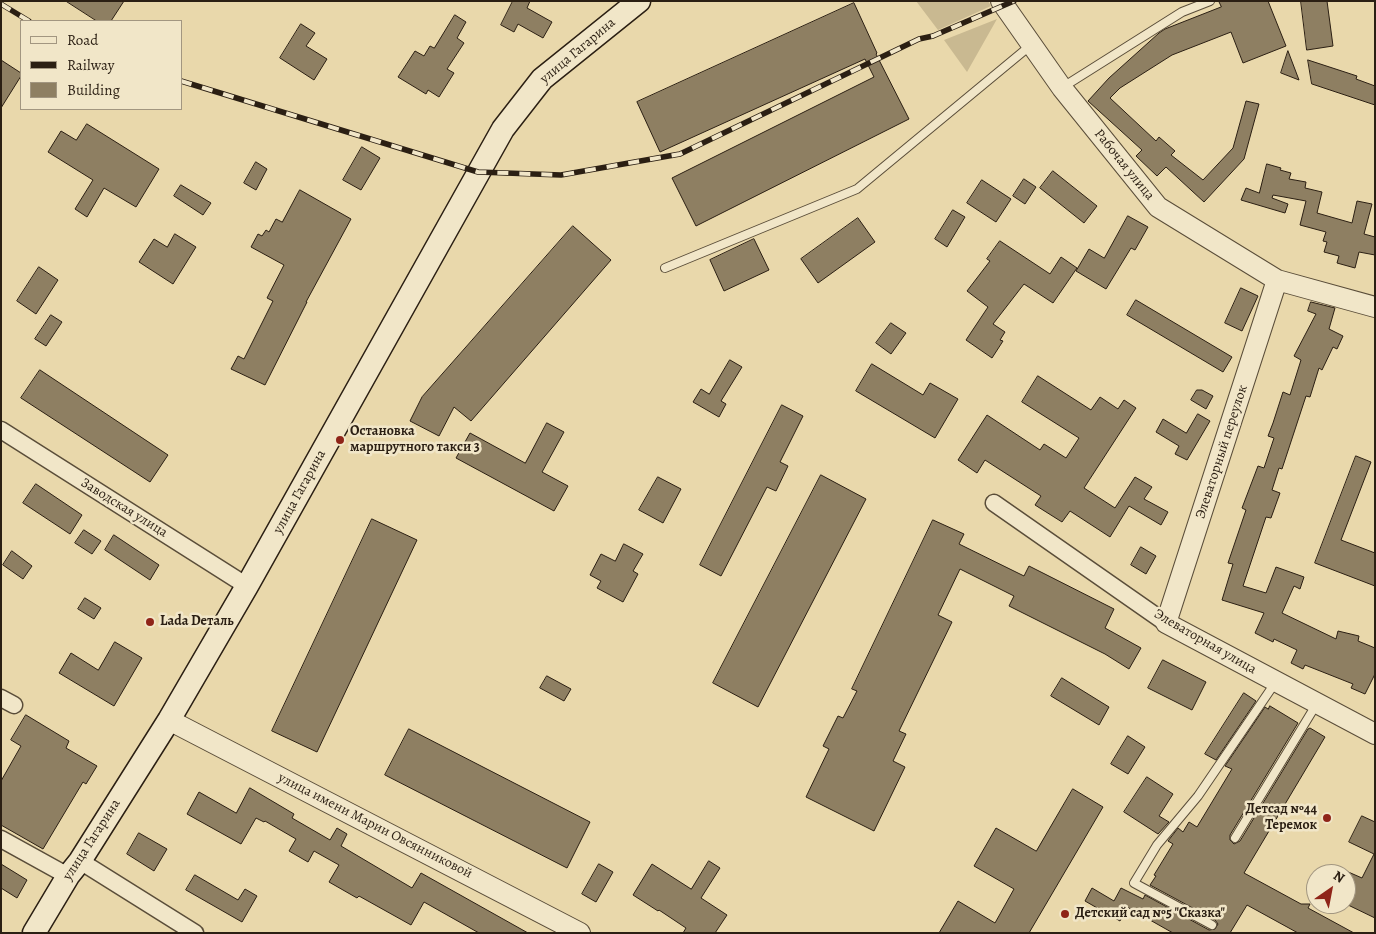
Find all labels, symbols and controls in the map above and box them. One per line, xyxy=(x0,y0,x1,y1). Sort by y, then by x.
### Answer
street label: улица Гагарина xyxy=(537,15,619,87)
legend xyxy=(20,20,182,110)
text: Road xyxy=(67,30,98,50)
text: Railway xyxy=(67,55,114,75)
text: Building xyxy=(67,80,120,100)
street label: Рабочая улица xyxy=(1090,126,1158,204)
street label: Элеваторный переулок xyxy=(1192,383,1252,521)
place label: Остановка маршрутного такси 3 xyxy=(350,424,480,457)
marker: Остановка маршрутного такси 3 xyxy=(334,434,346,446)
street label: улица Гагарина xyxy=(270,447,330,537)
street label: Заводская улица xyxy=(77,475,171,541)
street label: Элеваторная улица xyxy=(1151,606,1259,678)
place label: Lada Dеталь xyxy=(160,614,234,630)
marker: Lada Dеталь xyxy=(144,616,156,628)
street label: улица имени Марии Овсянниковой xyxy=(275,770,475,882)
street label: улица Гагарина xyxy=(59,796,125,884)
place label: Детсад №44 Теремок xyxy=(1246,802,1317,834)
marker: Детсад №44 Теремок xyxy=(1321,812,1333,824)
north arrow xyxy=(1306,864,1356,914)
text: N xyxy=(1329,866,1348,888)
place label: Детский сад №5 "Сказка" xyxy=(1075,906,1225,922)
marker: Детский сад №5 "Сказка" xyxy=(1059,908,1071,920)

